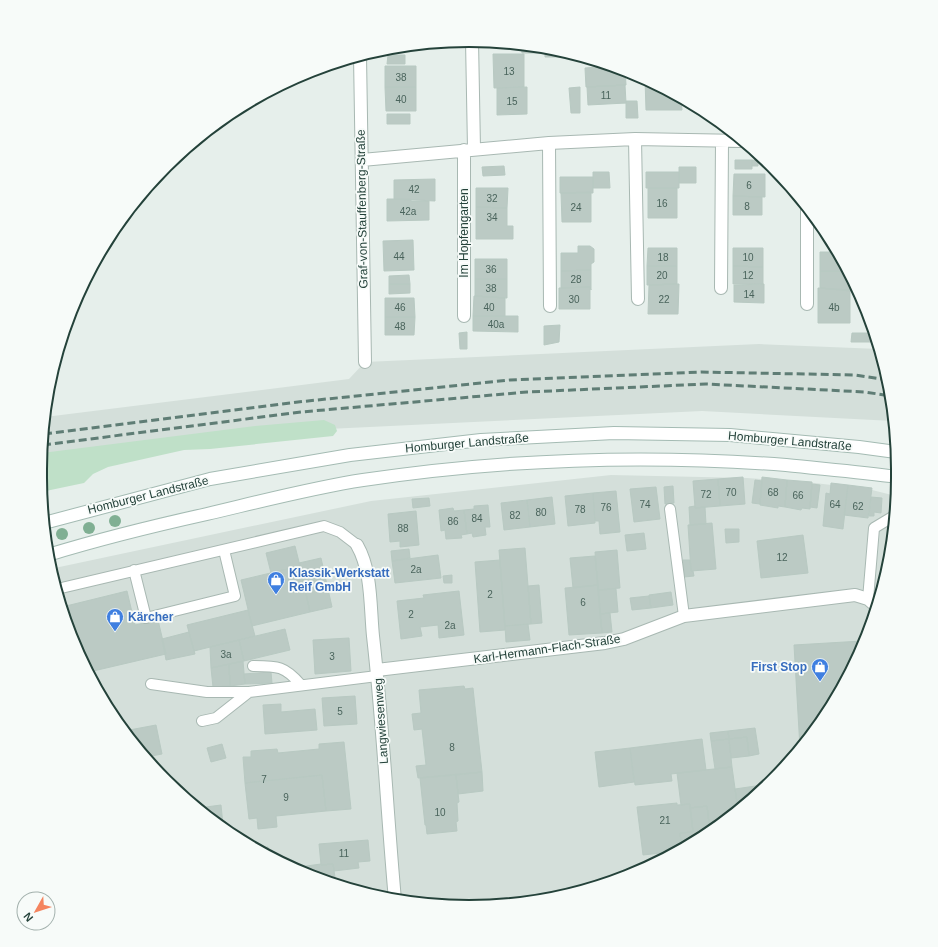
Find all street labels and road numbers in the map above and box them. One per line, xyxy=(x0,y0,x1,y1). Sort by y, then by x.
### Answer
street label: Graf-von-Stauffenberg-Straße xyxy=(354,129,370,289)
street label: Im Hopfengarten xyxy=(457,188,471,278)
street label: Homburger Landstraße xyxy=(728,429,853,453)
street label: Homburger Landstraße xyxy=(405,431,530,455)
street label: Homburger Landstraße xyxy=(86,473,210,517)
street label: Karl-Hermann-Flach-Straße xyxy=(473,632,622,666)
street label: Langwiesenweg xyxy=(371,678,391,764)

